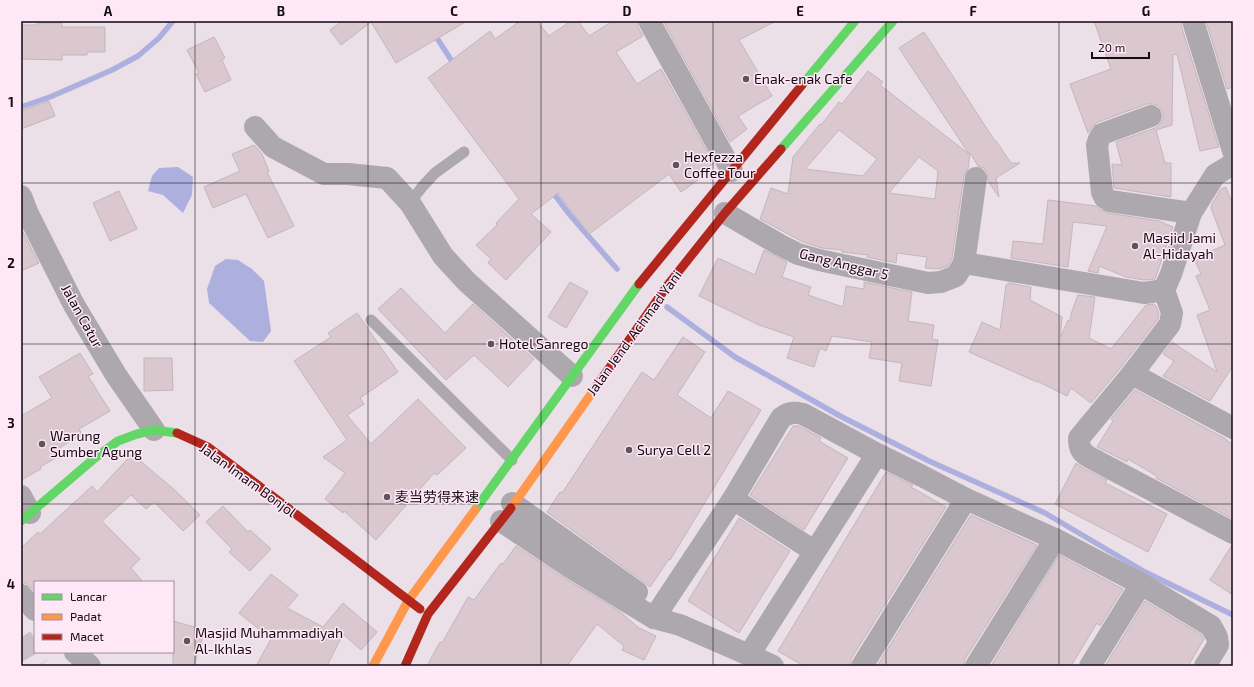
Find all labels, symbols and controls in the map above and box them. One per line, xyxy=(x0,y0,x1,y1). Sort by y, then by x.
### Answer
text: A xyxy=(104,3,113,19)
text: B xyxy=(277,3,285,19)
text: C xyxy=(450,3,458,19)
text: D xyxy=(623,3,632,19)
text: E xyxy=(796,3,804,19)
text: F xyxy=(969,3,977,19)
text: G xyxy=(1142,3,1150,19)
scale bar xyxy=(1092,34,1149,60)
text: 20 m xyxy=(1098,40,1125,54)
place label: Enak-enak Cafe xyxy=(754,70,853,87)
marker: Enak-enak Cafe xyxy=(741,74,751,84)
text: 1 xyxy=(8,94,14,110)
place label: Hexfezza Coffee Tour xyxy=(684,148,756,181)
marker: Hexfezza Coffee Tour xyxy=(671,160,681,170)
place label: Masjid Jami Al-Hidayah xyxy=(1143,229,1216,262)
marker: Masjid Jami Al-Hidayah xyxy=(1130,241,1140,251)
street label: Gang Anggar 5 xyxy=(798,244,890,283)
text: 2 xyxy=(7,255,15,271)
street label: Jalan Jend. Achmad Yani xyxy=(582,267,685,399)
street label: Jalan Catur xyxy=(58,281,107,351)
place label: Hotel Sanrego xyxy=(499,335,588,352)
marker: Hotel Sanrego xyxy=(486,339,496,349)
text: 3 xyxy=(7,415,15,431)
place label: Warung Sumber Agung xyxy=(50,427,142,460)
marker: Warung Sumber Agung xyxy=(37,439,47,449)
street label: Jalan Imam Bonjol xyxy=(197,439,300,521)
place label: Surya Cell 2 xyxy=(637,441,711,458)
marker: Surya Cell 2 xyxy=(624,445,634,455)
place label: 麦当劳得来速 xyxy=(395,488,479,505)
marker: 麦当劳得来速 xyxy=(382,492,392,502)
text: 4 xyxy=(7,576,15,592)
legend xyxy=(34,581,174,653)
text: Lancar xyxy=(70,589,107,603)
text: Padat xyxy=(70,609,102,623)
place label: Masjid Muhammadiyah Al-Ikhlas xyxy=(195,624,343,657)
text: Macet xyxy=(70,629,104,643)
marker: Masjid Muhammadiyah Al-Ikhlas xyxy=(182,636,192,646)

